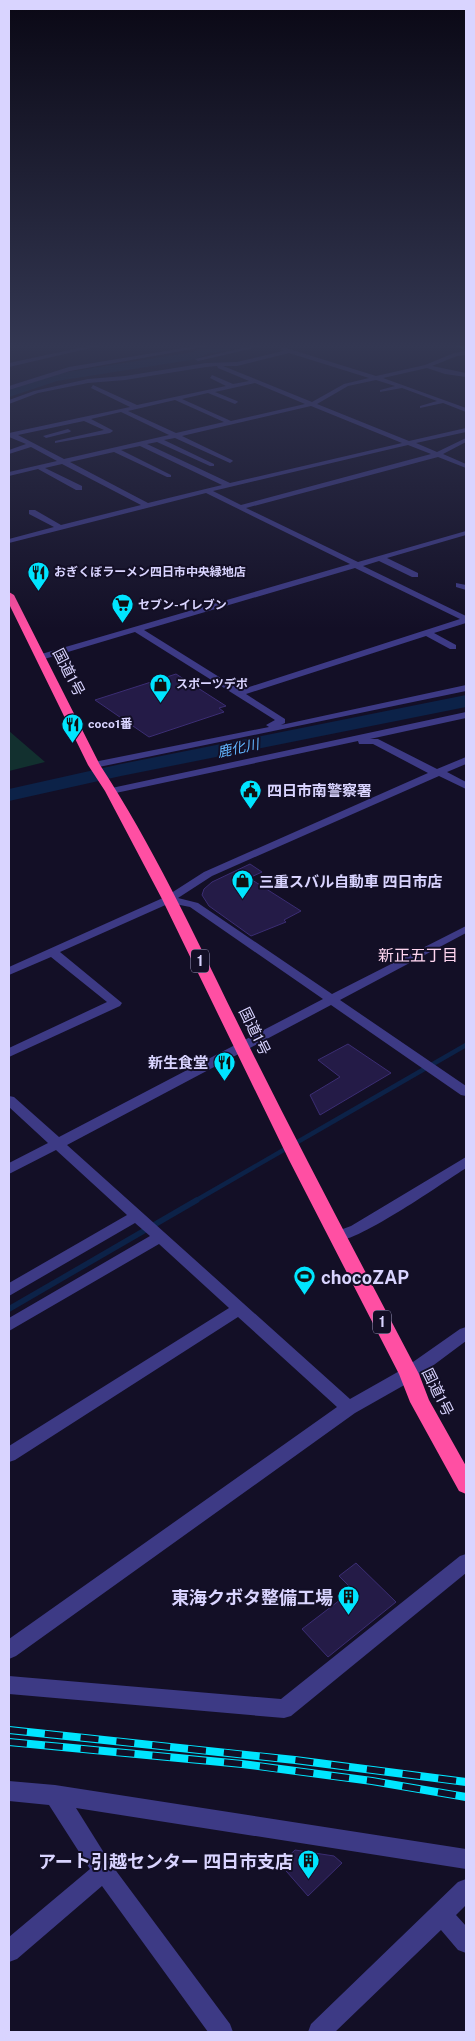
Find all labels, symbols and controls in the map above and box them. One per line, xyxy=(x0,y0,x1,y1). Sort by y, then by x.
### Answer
restaurant icon: おぎくぼラーメン四日市中央緑地店 xyxy=(26,560,50,591)
place label: おぎくぼラーメン四日市中央緑地店 xyxy=(54,565,246,579)
supermarket icon: セブン-イレブン xyxy=(110,593,134,624)
place label: セブン-イレブン xyxy=(138,598,227,612)
street label: 国道1号 xyxy=(50,645,88,699)
shop icon: スポーツデポ xyxy=(148,672,172,703)
place label: スポーツデポ xyxy=(176,677,248,691)
restaurant icon: coco1番 xyxy=(60,712,84,743)
place label: coco1番 xyxy=(88,717,133,731)
water label: 鹿化川 xyxy=(216,735,262,760)
public building icon: 四日市南警察署 xyxy=(239,778,263,809)
place label: 四日市南警察署 xyxy=(267,782,372,799)
shop icon: 三重スバル自動車 四日市店 xyxy=(231,869,255,900)
place label: 三重スバル自動車 四日市店 xyxy=(259,873,442,890)
district label: 新正五丁目 xyxy=(378,946,458,965)
road number: 1 xyxy=(191,949,209,972)
street label: 国道1号 xyxy=(236,1004,274,1058)
restaurant icon: 新生食堂 xyxy=(212,1050,236,1081)
place label: 新生食堂 xyxy=(148,1054,208,1071)
sports icon: chocoZAP xyxy=(293,1265,317,1296)
place label: chocoZAP xyxy=(321,1267,409,1288)
road number: 1 xyxy=(373,1310,391,1334)
street label: 国道1号 xyxy=(419,1365,457,1419)
building icon: 東海クボタ整備工場 xyxy=(337,1585,361,1616)
place label: 東海クボタ整備工場 xyxy=(171,1587,333,1608)
building icon: アート引越センター 四日市支店 xyxy=(297,1849,321,1880)
place label: アート引越センター 四日市支店 xyxy=(38,1851,293,1872)

